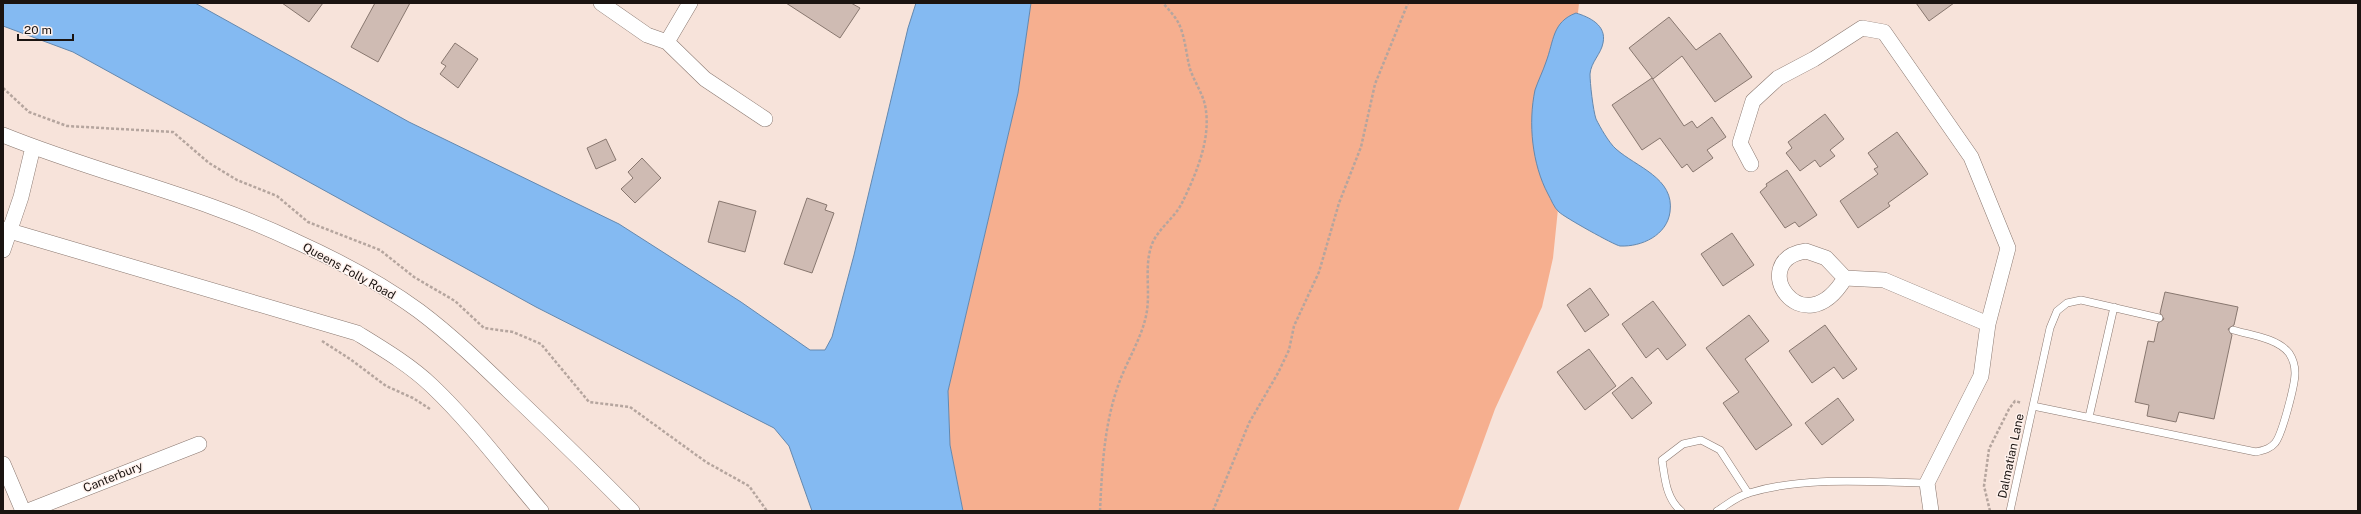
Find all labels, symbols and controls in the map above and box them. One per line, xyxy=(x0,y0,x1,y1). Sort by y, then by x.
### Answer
scale bar xyxy=(18,16,73,42)
text: 20 m xyxy=(24,23,52,37)
street label: Queens Folly Road xyxy=(300,240,398,302)
street label: Dalmatian Lane xyxy=(1995,412,2027,500)
street label: Canterbury xyxy=(81,459,145,495)

